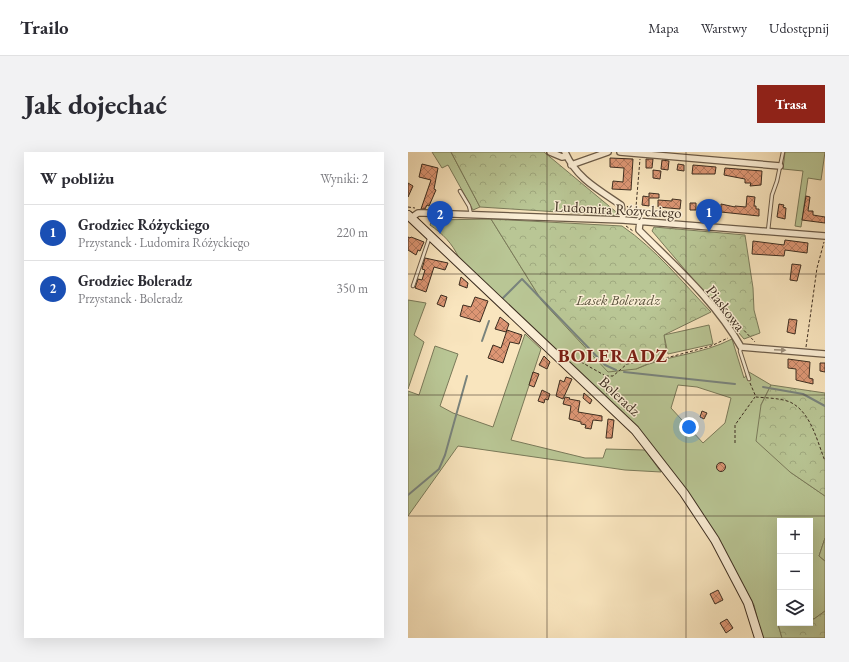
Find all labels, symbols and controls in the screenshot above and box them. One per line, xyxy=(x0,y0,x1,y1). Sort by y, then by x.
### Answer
text: Trailo xyxy=(20,15,69,40)
text: Mapa xyxy=(648,19,679,37)
text: Warstwy xyxy=(701,19,747,37)
text: Udostępnij xyxy=(769,19,829,37)
button: Trasa xyxy=(757,85,825,123)
text: Jak dojechać xyxy=(24,86,167,122)
text: W pobliżu xyxy=(40,167,114,189)
text: Wyniki: 2 xyxy=(320,170,368,187)
street label: Ludomira Różyckiego xyxy=(554,196,682,222)
pin: 1 xyxy=(696,199,722,232)
pin: 2 xyxy=(427,201,453,234)
text: Grodziec Różyckiego xyxy=(78,215,210,234)
text: 1 xyxy=(50,224,56,241)
text: 220 m xyxy=(337,224,368,241)
text: Przystanek · Ludomira Różyckiego xyxy=(78,234,250,251)
text: Grodziec Boleradz xyxy=(78,271,192,290)
text: 2 xyxy=(50,280,56,297)
text: 350 m xyxy=(337,280,368,297)
street label: Piaskowa xyxy=(702,281,750,335)
text: Przystanek · Boleradz xyxy=(78,290,182,307)
park label: Lasek Boleradz xyxy=(575,290,661,309)
district label: BOLERADZ xyxy=(558,343,668,368)
one-way arrow xyxy=(774,347,787,353)
street label: Boleradz xyxy=(595,372,645,420)
your location xyxy=(679,417,699,437)
map controls xyxy=(777,518,813,626)
button: + xyxy=(777,518,813,554)
button: − xyxy=(777,554,813,590)
button: layers xyxy=(777,590,813,626)

